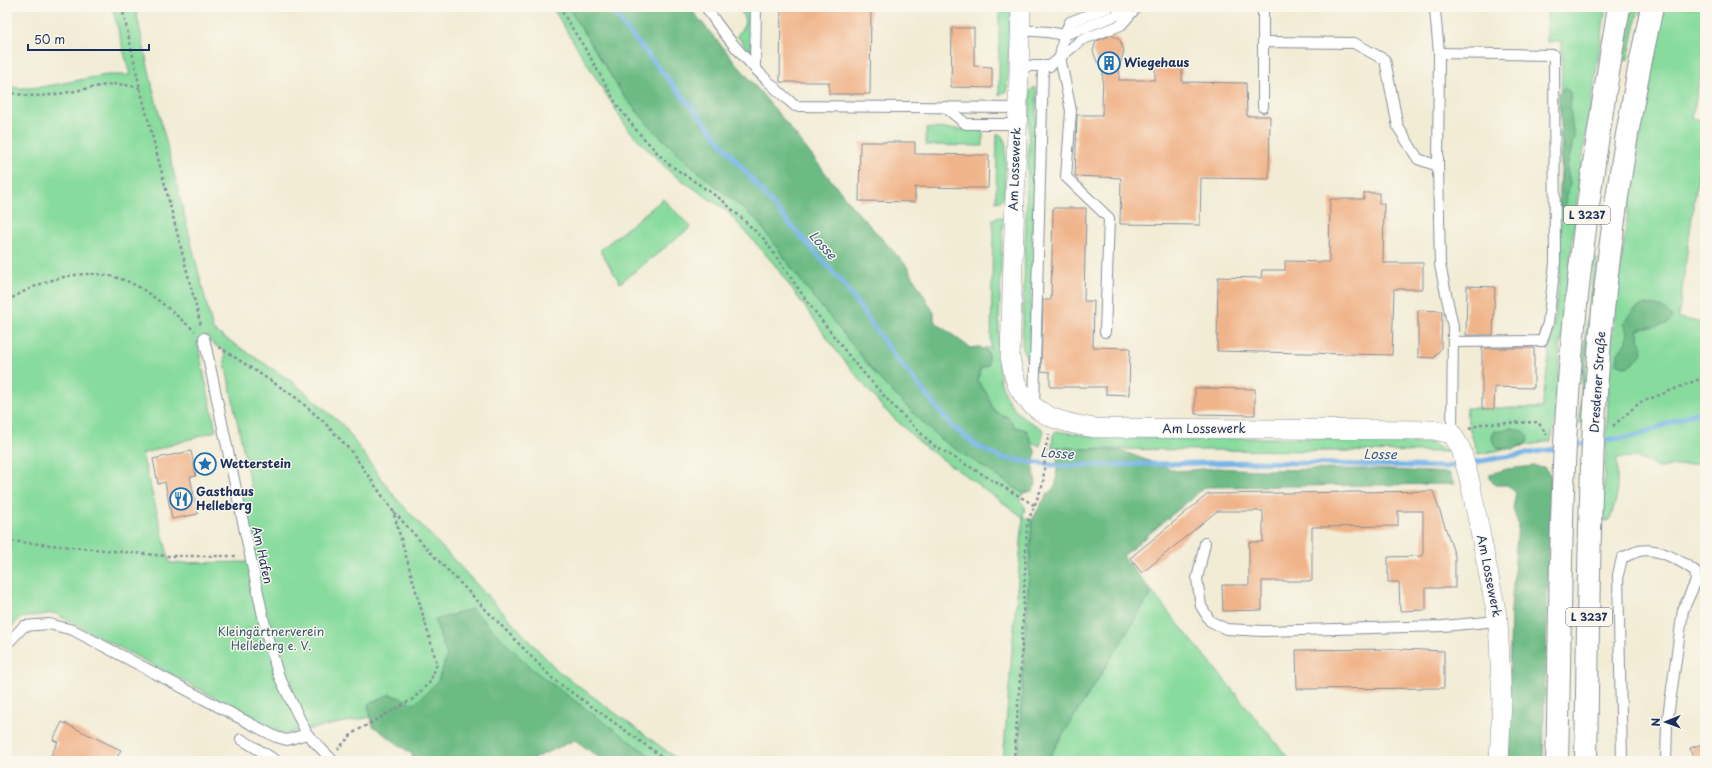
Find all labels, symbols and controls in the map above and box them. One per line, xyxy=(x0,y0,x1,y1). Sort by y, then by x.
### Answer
scale bar xyxy=(28,26,149,52)
text: 50 m xyxy=(34,30,65,48)
building icon: Wiegehaus xyxy=(1096,50,1122,76)
place label: Wiegehaus xyxy=(1124,53,1190,71)
street label: Am Lossewerk xyxy=(1004,127,1024,211)
road number: L 3237 xyxy=(1564,206,1610,224)
water label: Losse xyxy=(805,226,842,264)
street label: Dresdener Straße xyxy=(1584,331,1610,433)
street label: Am Lossewerk xyxy=(1162,419,1246,437)
water label: Losse xyxy=(1040,442,1075,463)
water label: Losse xyxy=(1363,444,1398,463)
place icon: Wetterstein xyxy=(192,451,218,477)
place label: Wetterstein xyxy=(220,454,291,472)
place label: Gasthaus Helleberg xyxy=(196,482,254,514)
restaurant icon: Gasthaus Helleberg xyxy=(168,486,194,512)
street label: Am Hafen xyxy=(248,524,278,585)
street label: Am Lossewerk xyxy=(1473,533,1507,619)
road number: L 3237 xyxy=(1566,608,1612,626)
park label: Kleingärtnerverein Helleberg e. V. xyxy=(218,622,324,654)
north arrow xyxy=(1646,702,1686,742)
text: N xyxy=(1647,717,1664,727)

